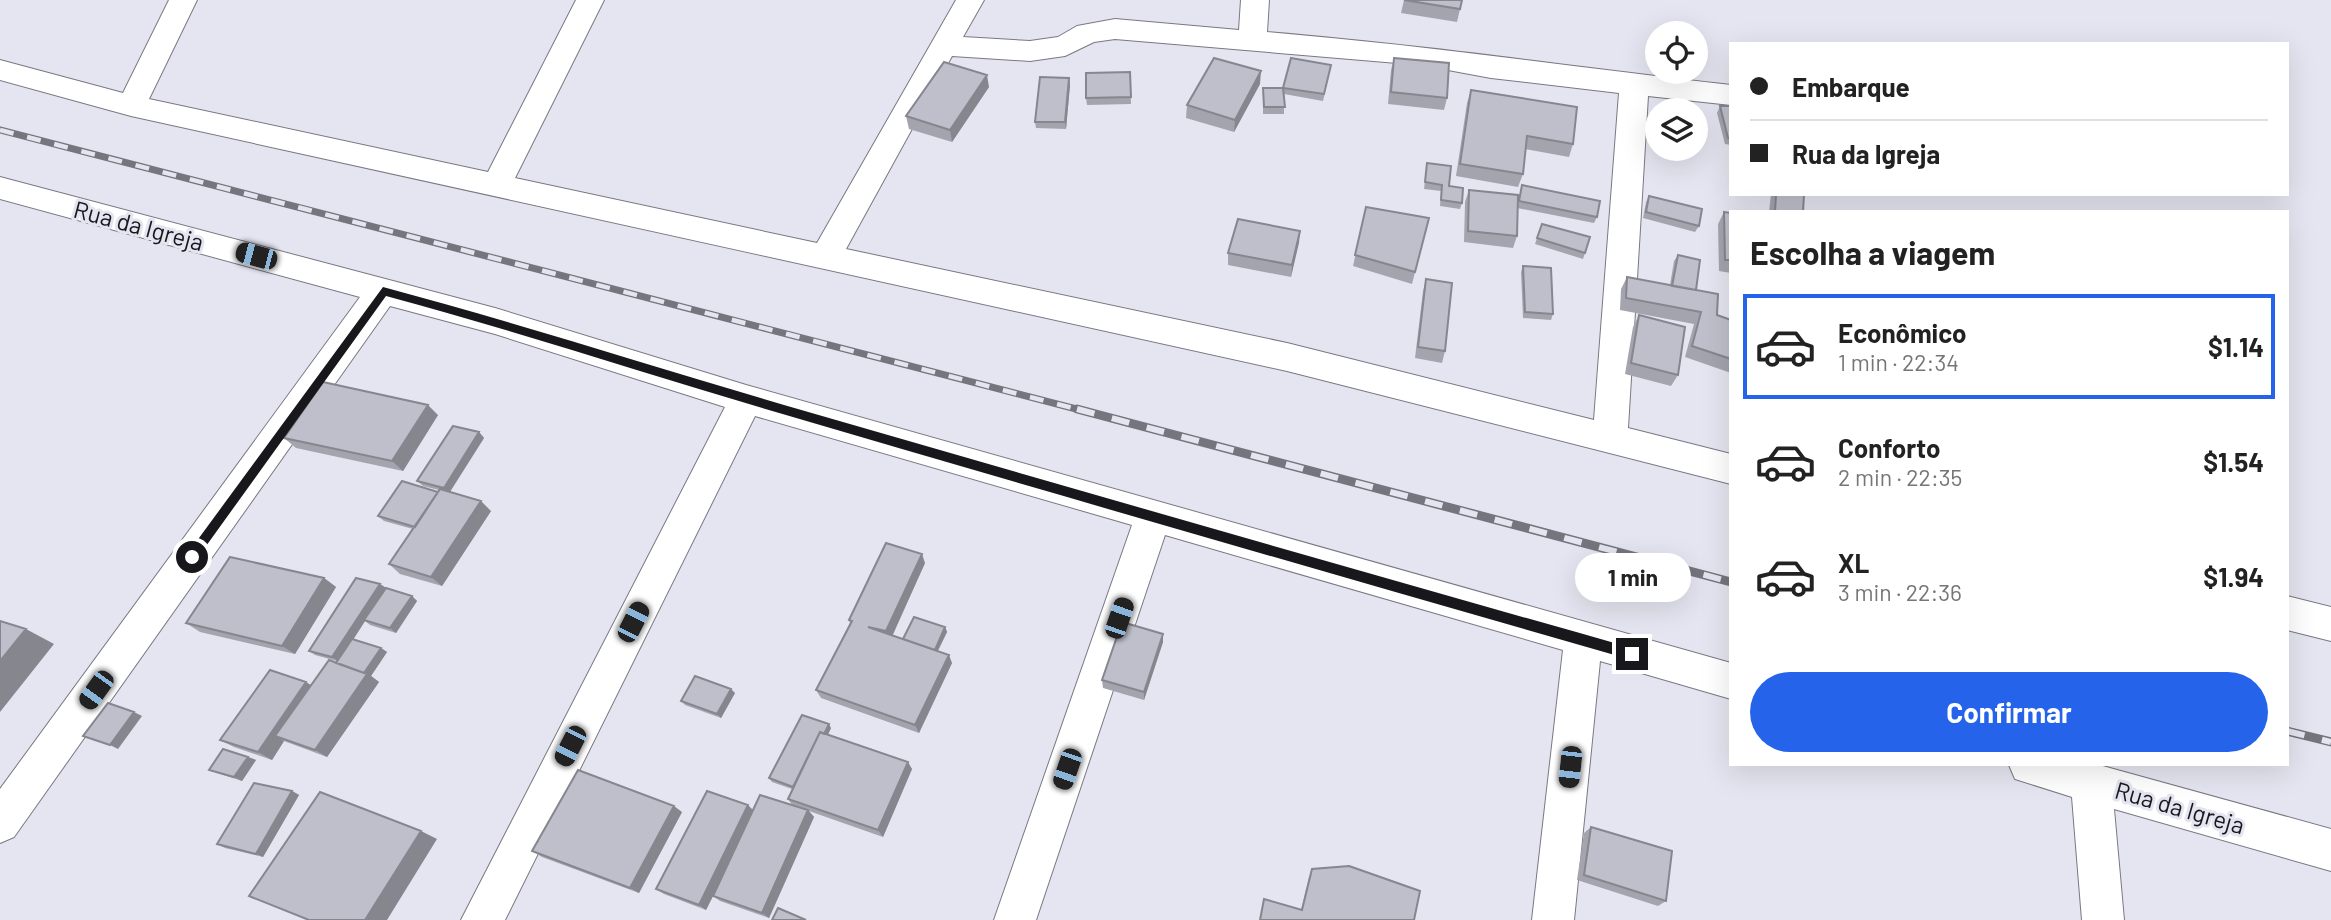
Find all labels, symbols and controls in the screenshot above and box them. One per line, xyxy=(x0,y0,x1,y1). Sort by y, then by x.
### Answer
map controls xyxy=(1645,21,1708,161)
button: locate xyxy=(1645,21,1708,84)
text: Embarque xyxy=(1792,71,1910,102)
button: layers xyxy=(1645,98,1708,161)
text: Rua da Igreja xyxy=(1792,138,1940,169)
street label: Rua da Igreja xyxy=(71,194,207,256)
text: Escolha a viagem xyxy=(1750,233,1995,271)
car xyxy=(233,240,280,272)
icon: car xyxy=(1754,315,1817,378)
text: Econômico xyxy=(1838,317,1967,348)
text: $1.14 xyxy=(2208,331,2264,362)
text: 1 min · 22:34 xyxy=(1838,348,1959,376)
icon: car xyxy=(1754,430,1817,493)
text: Conforto xyxy=(1838,432,1941,463)
text: $1.54 xyxy=(2203,446,2264,477)
text: 2 min · 22:35 xyxy=(1838,463,1962,491)
route start xyxy=(176,541,208,573)
icon: car xyxy=(1754,545,1817,608)
text: XL xyxy=(1838,547,1869,578)
callout: 1 min xyxy=(1574,552,1690,602)
text: $1.94 xyxy=(2203,561,2264,592)
text: 1 min xyxy=(1608,563,1658,591)
text: 3 min · 22:36 xyxy=(1838,578,1962,606)
car xyxy=(1103,595,1136,641)
car xyxy=(615,599,652,645)
route end xyxy=(1616,638,1648,670)
car xyxy=(76,667,117,713)
button: Confirmar xyxy=(1750,672,2268,752)
car xyxy=(552,723,589,769)
car xyxy=(1558,745,1583,789)
car xyxy=(1051,746,1084,792)
street label: Rua da Igreja xyxy=(2112,775,2248,839)

